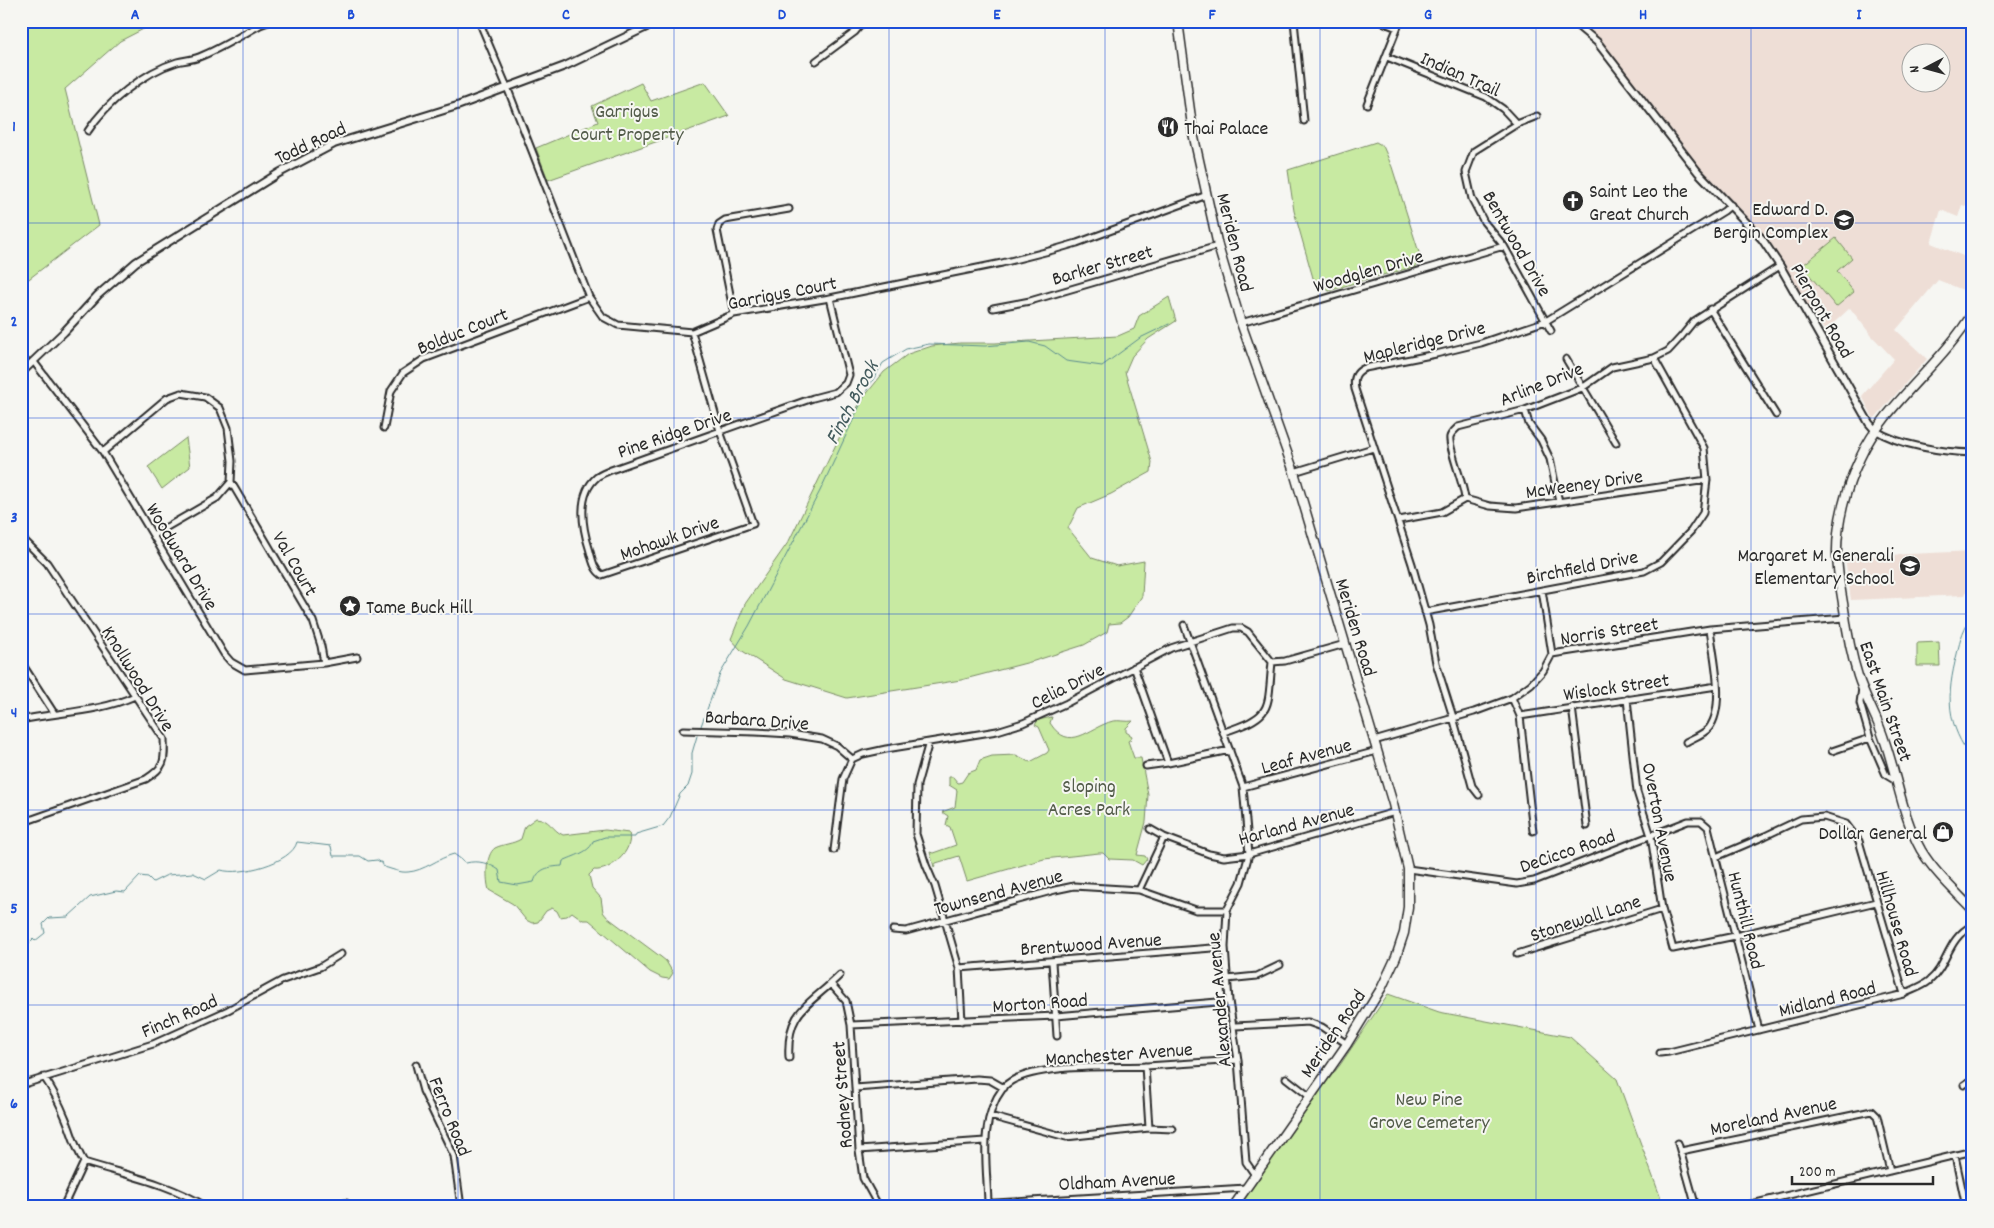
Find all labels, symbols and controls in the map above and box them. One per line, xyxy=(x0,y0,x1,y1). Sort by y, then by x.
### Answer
text: A xyxy=(131,4,140,27)
text: B xyxy=(347,4,355,27)
text: C xyxy=(562,4,570,27)
text: D xyxy=(778,4,787,27)
text: E xyxy=(993,4,1001,27)
text: F xyxy=(1208,4,1216,27)
text: G xyxy=(1424,4,1432,27)
text: H xyxy=(1639,4,1647,27)
text: I xyxy=(1857,4,1863,27)
north arrow xyxy=(1902,42,1952,92)
street label: Indian Trail xyxy=(1415,46,1504,106)
text: N xyxy=(1905,65,1925,74)
park label: Garrigus Court Property xyxy=(570,99,684,150)
restaurant icon: Thai Palace xyxy=(1156,115,1180,139)
text: 1 xyxy=(12,116,16,139)
street label: Todd Road xyxy=(271,116,352,173)
place label: Thai Palace xyxy=(1184,116,1268,144)
place label: Saint Leo the Great Church xyxy=(1589,179,1689,230)
street label: Bentwood Drive xyxy=(1474,186,1557,303)
church icon: Saint Leo the Great Church xyxy=(1561,189,1585,213)
street label: Meriden Road xyxy=(1207,190,1259,295)
place label: Edward D. Bergin Complex xyxy=(1713,197,1829,248)
school or university icon: Edward D. Bergin Complex xyxy=(1832,208,1856,232)
street label: Barker Street xyxy=(1049,239,1157,295)
street label: Woodglen Drive xyxy=(1310,244,1427,302)
street label: Pierpont Road xyxy=(1782,259,1859,364)
street label: Garrigus Court xyxy=(726,271,840,319)
street label: Bolduc Court xyxy=(413,302,513,364)
text: 2 xyxy=(11,311,18,334)
street label: Mapleridge Drive xyxy=(1361,315,1489,373)
water label: Finch Brook xyxy=(819,354,889,451)
street label: Arline Drive xyxy=(1496,356,1588,415)
street label: Pine Ridge Drive xyxy=(614,402,736,467)
street label: McWeeney Drive xyxy=(1524,464,1645,508)
street label: Woodward Drive xyxy=(137,499,224,617)
text: 3 xyxy=(10,507,18,530)
street label: Mohawk Drive xyxy=(617,510,724,570)
street label: Val Court xyxy=(264,527,323,602)
place label: Margaret M. Generali Elementary School xyxy=(1737,543,1894,594)
street label: Birchfield Drive xyxy=(1524,544,1641,593)
school or university icon: Margaret M. Generali Elementary School xyxy=(1898,554,1922,578)
street label: Meriden Road xyxy=(1326,575,1382,680)
place icon: Tame Buck Hill xyxy=(338,594,362,618)
place label: Tame Buck Hill xyxy=(366,595,473,623)
street label: Norris Street xyxy=(1558,611,1660,655)
street label: Knollwood Drive xyxy=(93,621,180,738)
street label: East Main Street xyxy=(1850,638,1918,766)
street label: Celia Drive xyxy=(1027,657,1110,718)
street label: Wislock Street xyxy=(1562,668,1671,710)
text: 4 xyxy=(11,702,17,725)
street label: Barbara Drive xyxy=(704,704,810,740)
street label: Leaf Avenue xyxy=(1258,732,1355,783)
street label: Overton Avenue xyxy=(1633,761,1683,885)
park label: Sloping Acres Park xyxy=(1048,774,1130,825)
street label: Harland Avenue xyxy=(1236,797,1358,855)
shop icon: Dollar General xyxy=(1931,820,1955,844)
place label: Dollar General xyxy=(1818,821,1927,849)
street label: DeCicco Road xyxy=(1516,823,1620,882)
street label: Townsend Avenue xyxy=(931,863,1067,925)
street label: Hillhouse Road xyxy=(1867,867,1924,980)
street label: Hunthill Road xyxy=(1718,869,1770,973)
street label: Stonewall Lane xyxy=(1527,889,1645,951)
text: 5 xyxy=(10,898,18,921)
street label: Brentwood Avenue xyxy=(1020,927,1163,965)
street label: Alexander Avenue xyxy=(1201,931,1241,1068)
street label: Midland Road xyxy=(1776,975,1879,1027)
street label: Meriden Road xyxy=(1295,985,1374,1084)
street label: Finch Road xyxy=(138,988,223,1047)
street label: Morton Road xyxy=(992,988,1089,1022)
street label: Manchester Avenue xyxy=(1045,1037,1194,1075)
street label: Rodney Street xyxy=(826,1040,862,1149)
street label: Ferro Road xyxy=(420,1073,477,1161)
park label: New Pine Grove Cemetery xyxy=(1368,1087,1490,1138)
street label: Moreland Avenue xyxy=(1708,1091,1840,1145)
text: 6 xyxy=(10,1093,18,1116)
scale bar xyxy=(1792,1153,1933,1185)
text: 200 m xyxy=(1799,1162,1836,1184)
street label: Oldham Avenue xyxy=(1058,1166,1177,1200)

